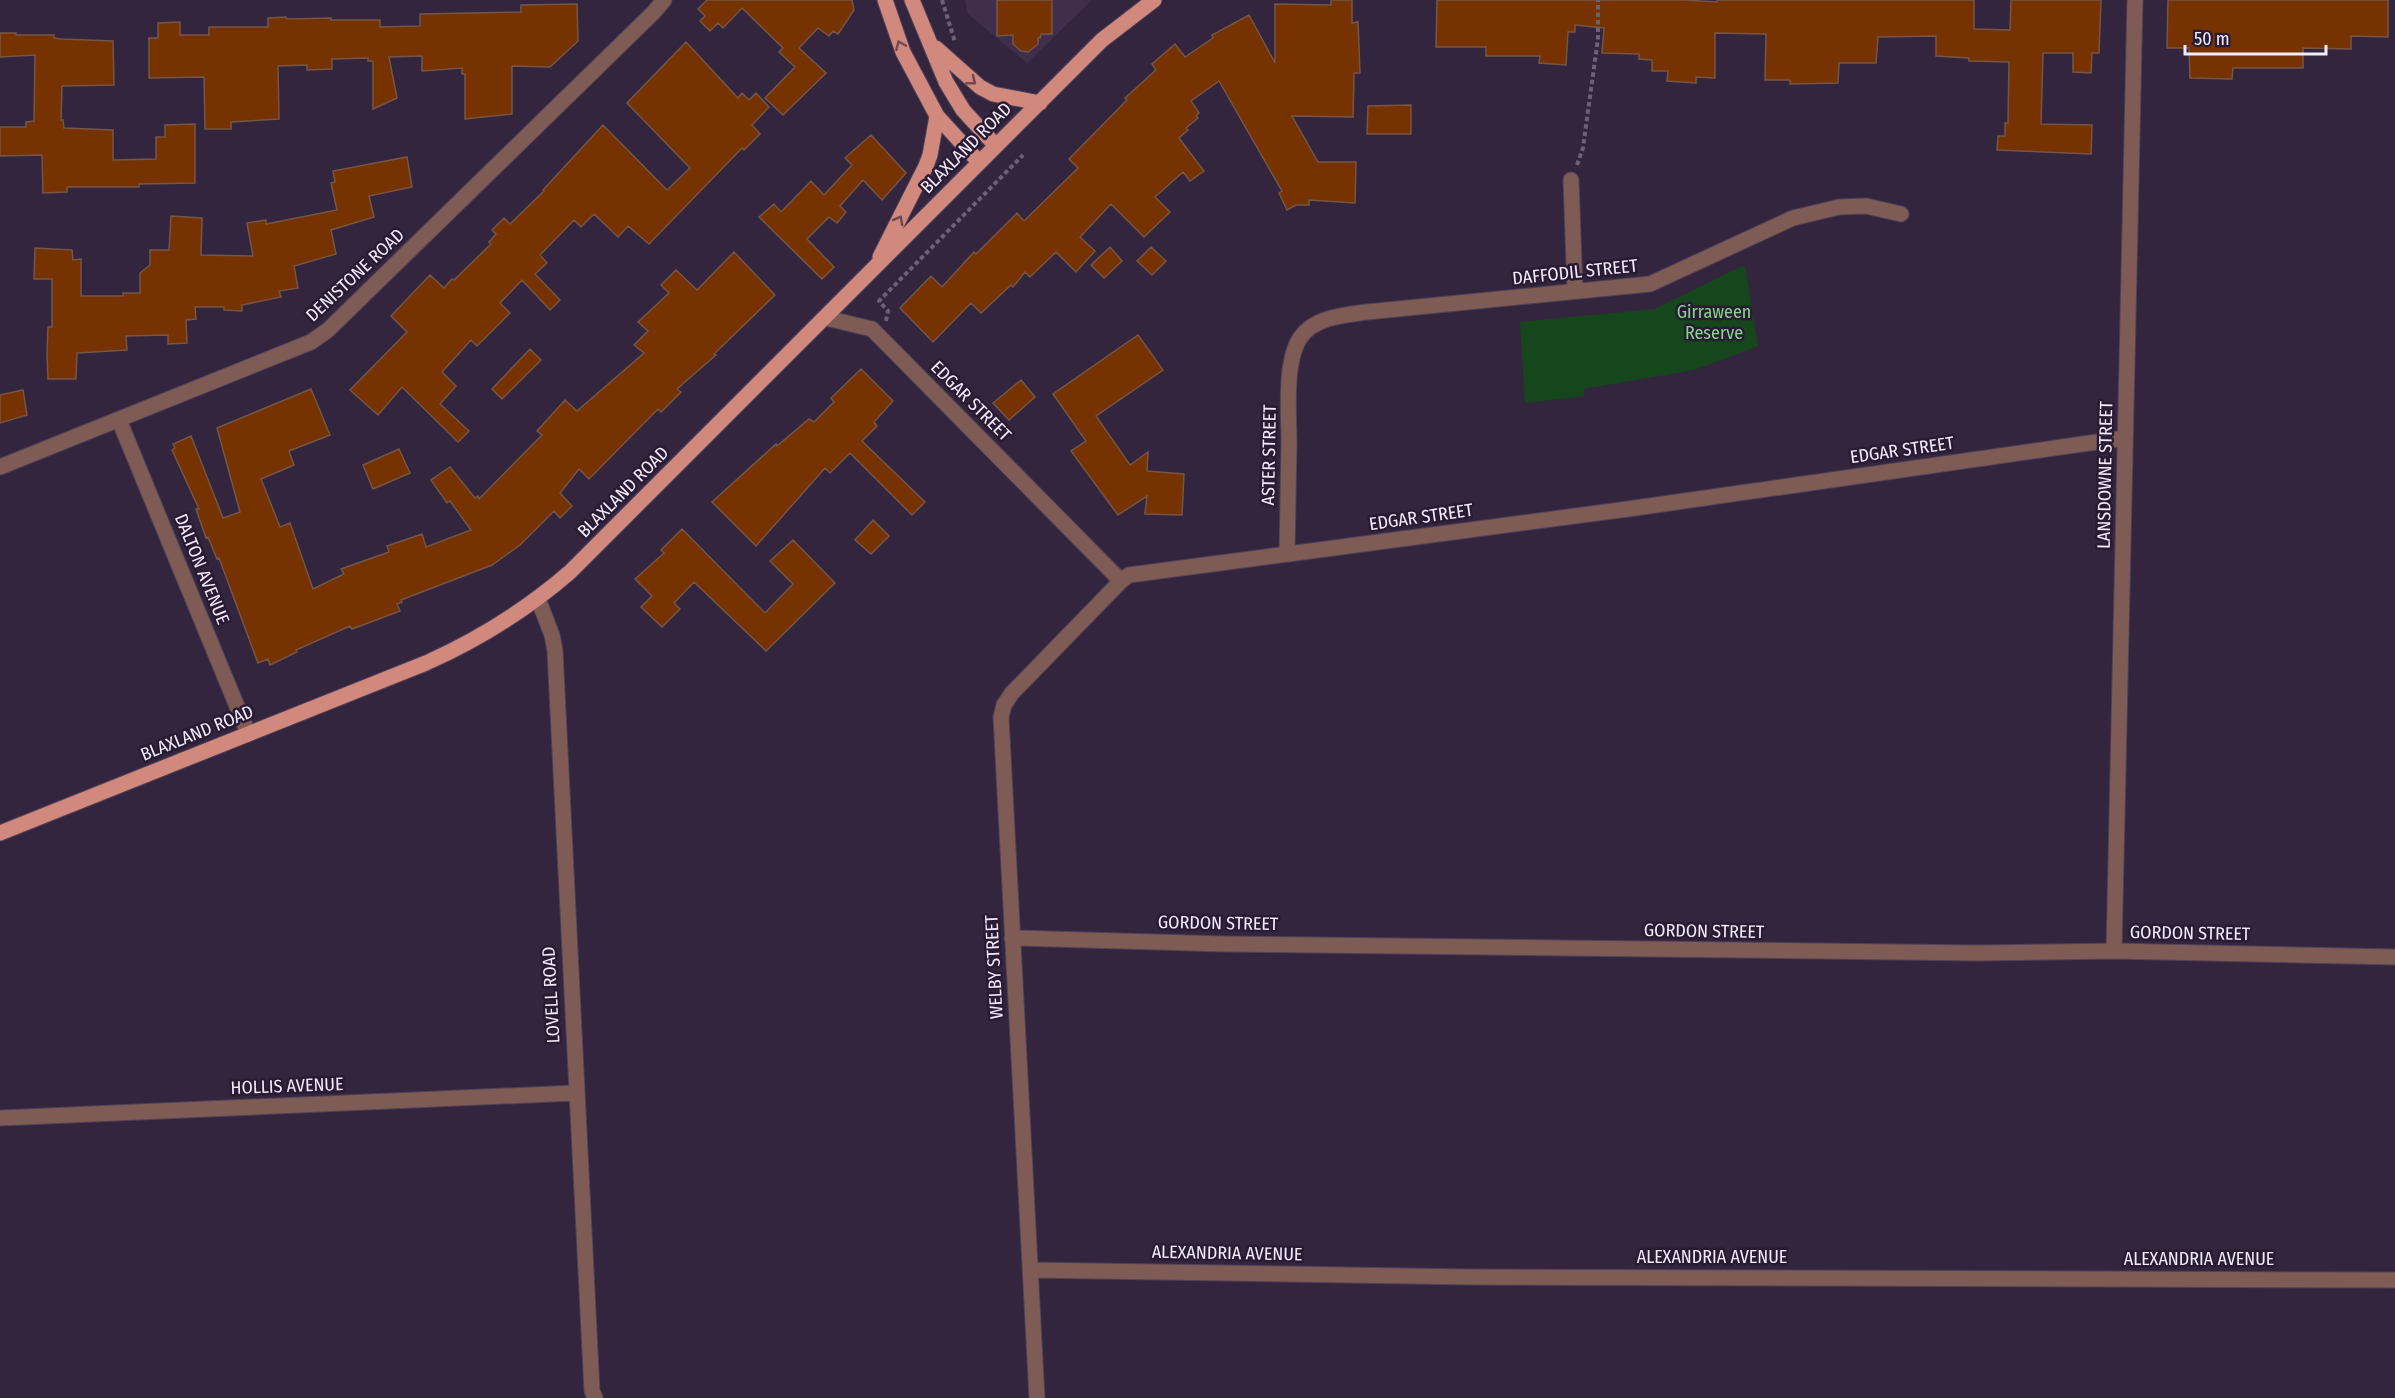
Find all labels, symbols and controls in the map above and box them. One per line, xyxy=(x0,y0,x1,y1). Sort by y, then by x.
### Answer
scale bar xyxy=(2185,18,2326,56)
text: 50 m xyxy=(2194,28,2230,50)
one-way arrow xyxy=(895,41,907,52)
one-way arrow xyxy=(966,74,977,85)
street label: BLAXLAND ROAD xyxy=(916,98,1016,198)
one-way arrow xyxy=(892,215,904,226)
street label: DENISTONE ROAD xyxy=(301,224,409,326)
street label: DAFFODIL STREET xyxy=(1511,254,1639,290)
park label: Girraween Reserve xyxy=(1677,301,1751,344)
street label: EDGAR STREET xyxy=(926,356,1016,446)
street label: LANSDOWNE STREET xyxy=(2093,400,2117,549)
street label: ASTER STREET xyxy=(1257,404,1281,506)
street label: EDGAR STREET xyxy=(1849,432,1956,468)
street label: BLAXLAND ROAD xyxy=(573,442,673,542)
street label: EDGAR STREET xyxy=(1368,499,1475,535)
street label: DALTON AVENUE xyxy=(170,511,234,627)
street label: BLAXLAND ROAD xyxy=(137,700,257,766)
street label: GORDON STREET xyxy=(1158,911,1279,935)
street label: WELBY STREET xyxy=(980,914,1008,1020)
street label: GORDON STREET xyxy=(1644,919,1765,943)
street label: GORDON STREET xyxy=(2130,921,2251,945)
street label: LOVELL ROAD xyxy=(537,946,565,1044)
street label: HOLLIS AVENUE xyxy=(230,1073,344,1099)
street label: ALEXANDRIA AVENUE xyxy=(1152,1241,1302,1265)
street label: ALEXANDRIA AVENUE xyxy=(1637,1246,1787,1268)
street label: ALEXANDRIA AVENUE xyxy=(2124,1248,2274,1270)

